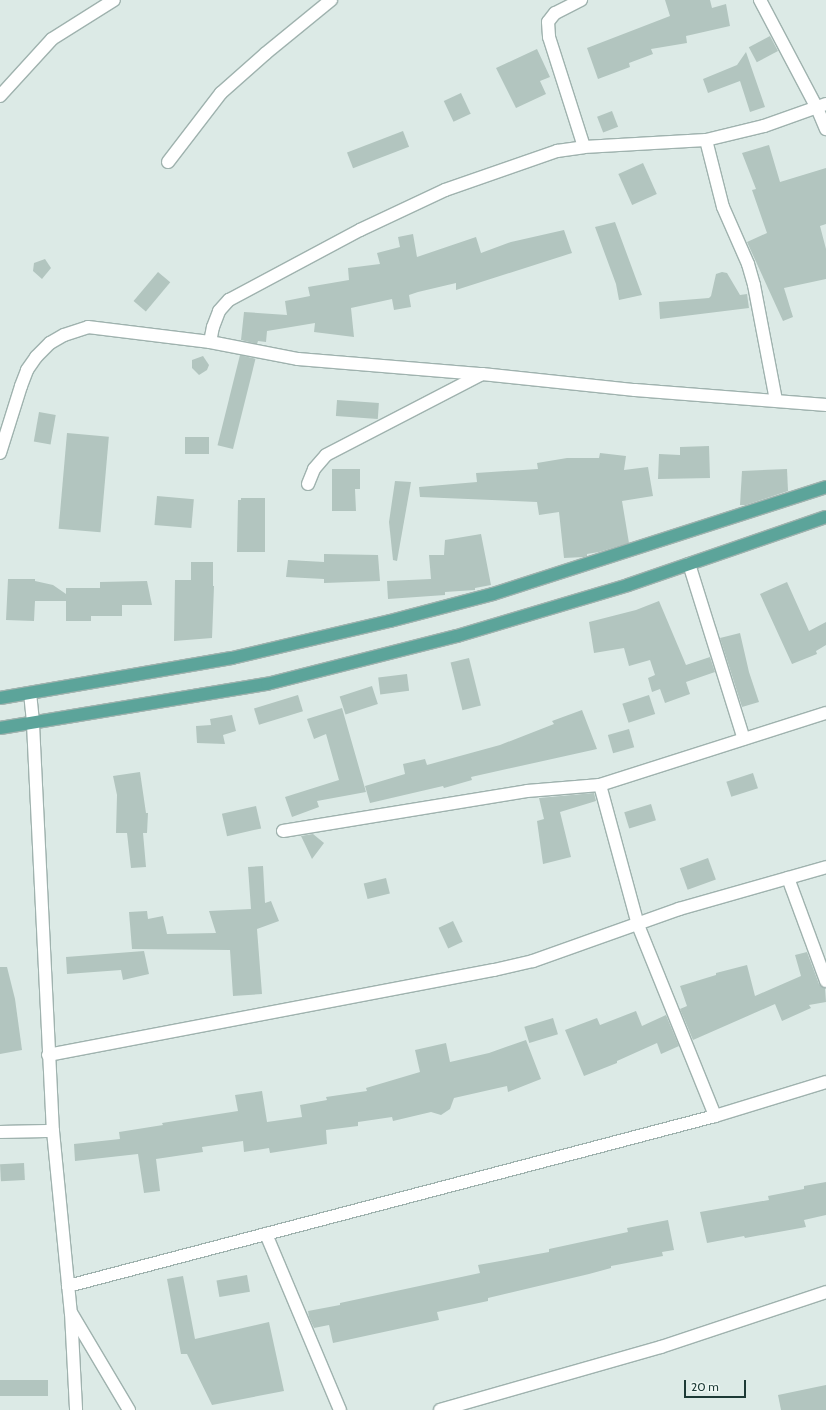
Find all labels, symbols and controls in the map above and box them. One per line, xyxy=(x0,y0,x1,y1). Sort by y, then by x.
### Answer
scale bar xyxy=(686,1372,748,1398)
text: 20 m xyxy=(691,1379,719,1394)

